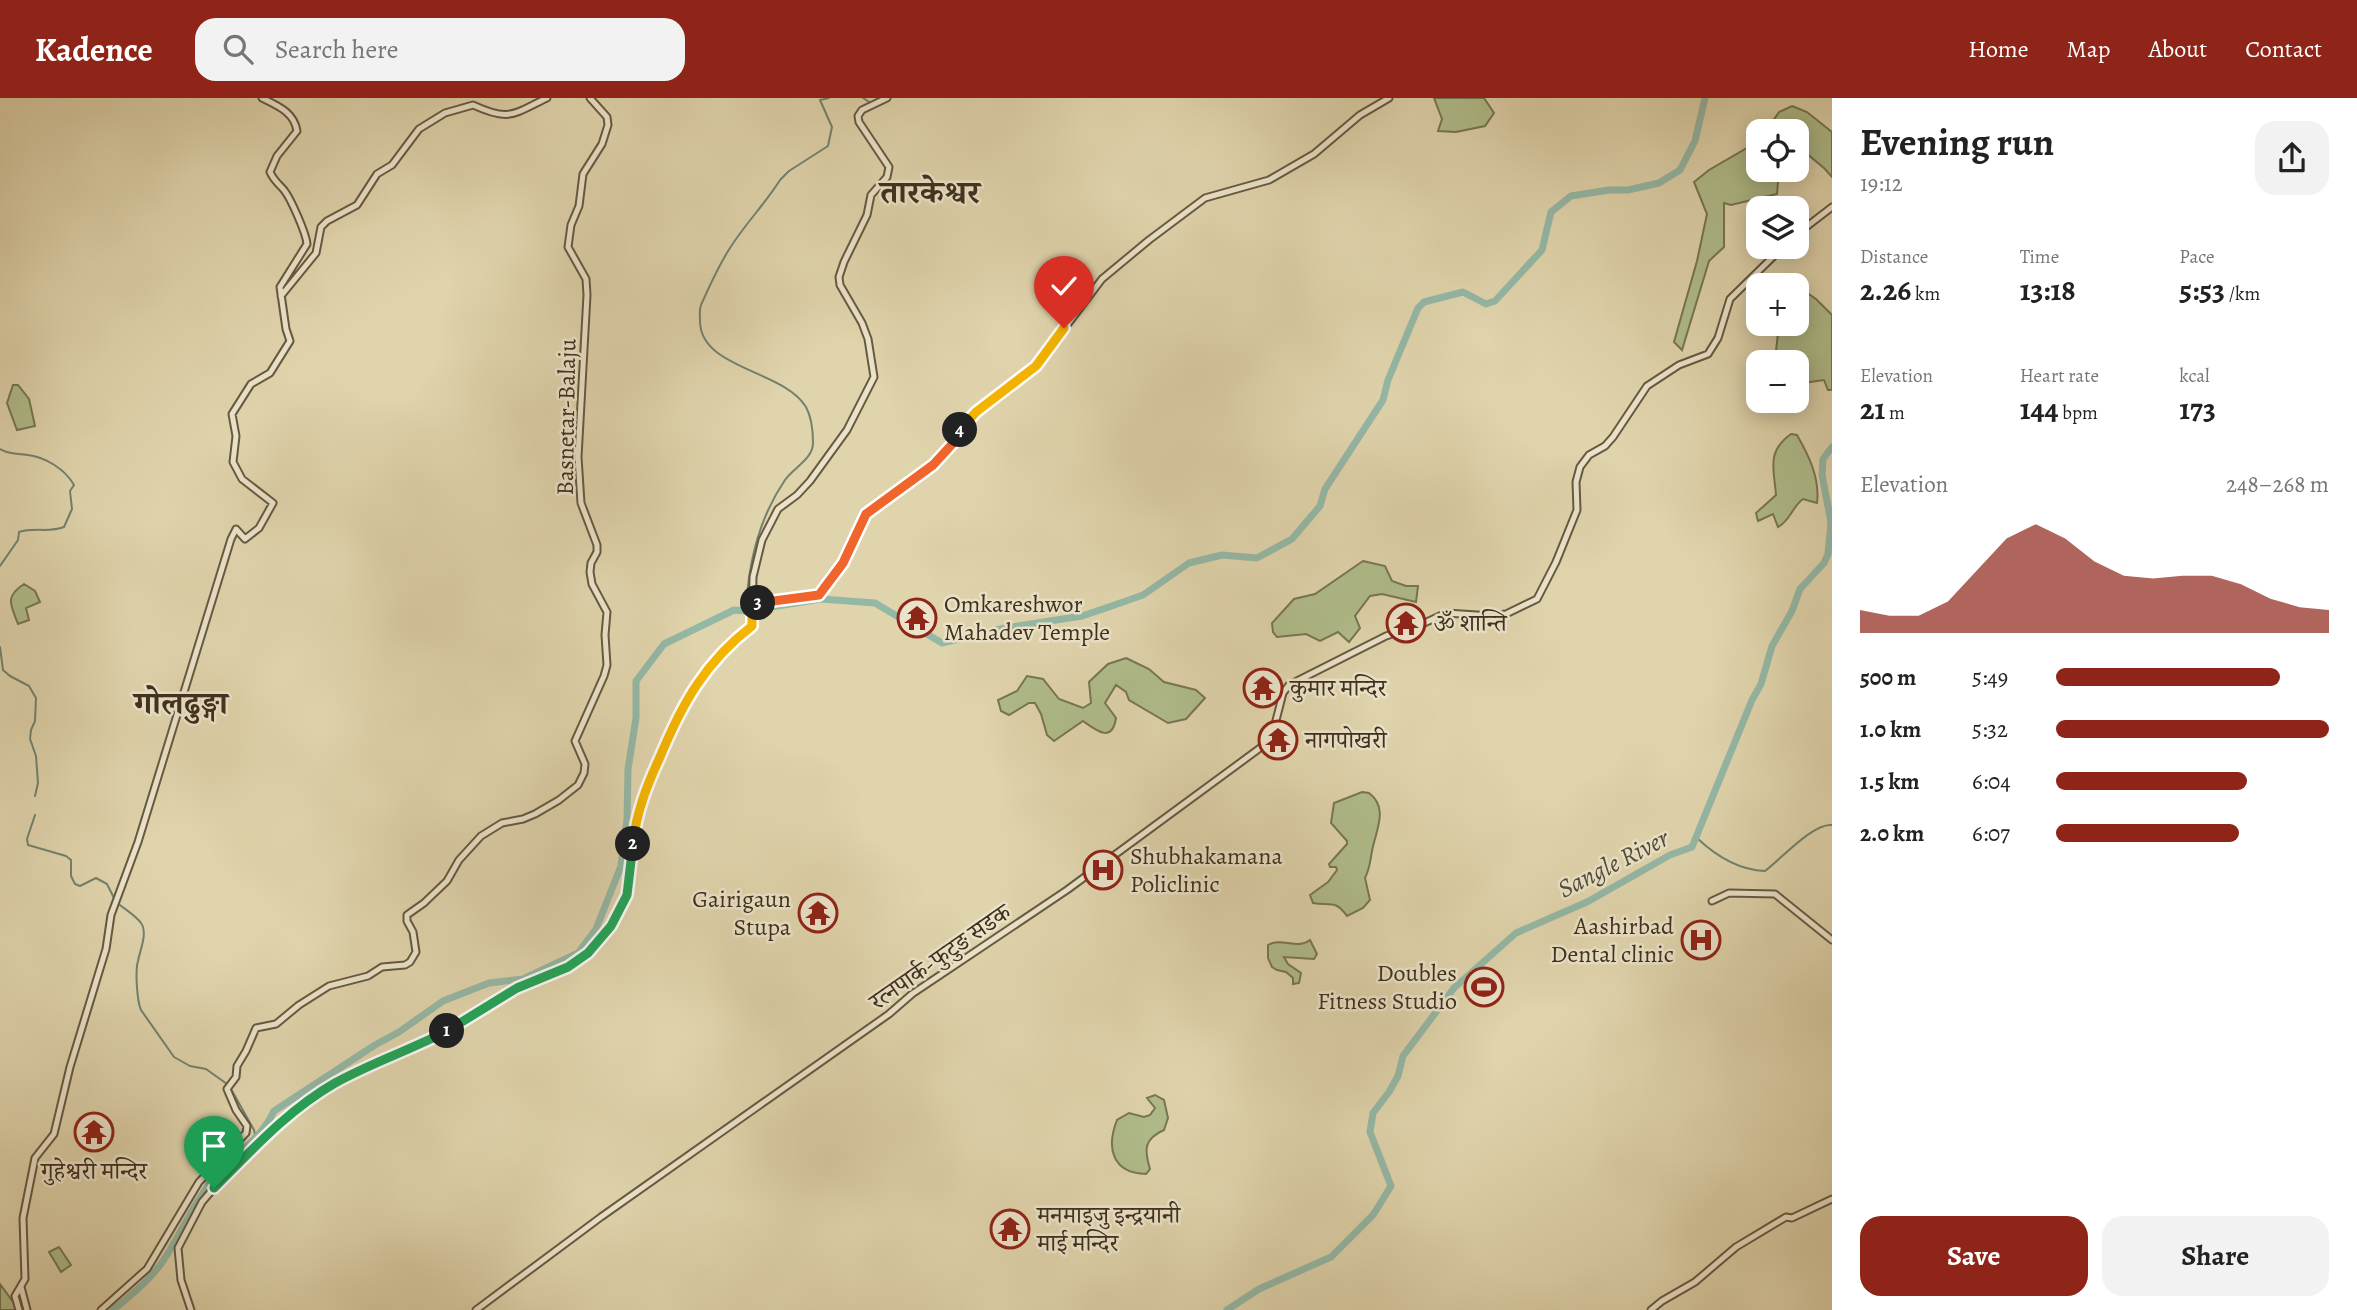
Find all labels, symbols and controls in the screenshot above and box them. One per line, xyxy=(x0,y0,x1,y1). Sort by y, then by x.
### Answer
search box xyxy=(195,18,685,81)
text: Kadence xyxy=(35,27,153,72)
icon: search xyxy=(219,30,257,68)
text: Search here xyxy=(275,32,398,67)
text: Home xyxy=(1968,33,2029,65)
text: Map xyxy=(2067,33,2111,65)
text: About xyxy=(2149,33,2207,65)
text: Contact xyxy=(2245,33,2322,65)
text: Evening run xyxy=(1860,116,2054,168)
map controls xyxy=(1746,119,1809,413)
button: locate xyxy=(1746,119,1809,182)
button: share xyxy=(2255,121,2329,195)
text: 19:12 xyxy=(1860,168,1903,199)
district label: तारकेश्वर xyxy=(878,170,983,214)
button: layers xyxy=(1746,196,1809,259)
text: Distance xyxy=(1860,244,1928,270)
text: Time xyxy=(2020,244,2059,270)
text: Pace xyxy=(2179,244,2215,270)
pin xyxy=(1034,256,1094,328)
icon: check xyxy=(1045,267,1083,305)
text: 2.26 xyxy=(1860,270,1911,310)
text: 13:18 xyxy=(2020,270,2076,310)
text: 5:53 xyxy=(2179,270,2225,310)
button: + xyxy=(1746,273,1809,336)
text: km xyxy=(1911,281,1940,307)
text: /km xyxy=(2225,281,2260,307)
street label: Basnetar-Balaju xyxy=(549,338,583,496)
button: − xyxy=(1746,350,1809,413)
text: Elevation xyxy=(1860,363,1933,389)
text: Heart rate xyxy=(2020,363,2099,389)
text: kcal xyxy=(2179,363,2210,389)
text: 21 xyxy=(1860,389,1885,429)
text: 144 xyxy=(2020,389,2059,429)
text: 173 xyxy=(2179,389,2216,429)
text: m xyxy=(1885,400,1905,426)
text: bpm xyxy=(2059,400,2098,426)
pin: 4 xyxy=(942,412,978,448)
text: 4 xyxy=(955,416,964,442)
text: Elevation xyxy=(1860,469,1948,500)
text: 248–268 m xyxy=(2226,469,2329,500)
pin: 3 xyxy=(740,586,776,620)
place label: Omkareshwor Mahadev Temple xyxy=(944,588,1110,648)
text: 3 xyxy=(753,589,762,615)
temple icon: Omkareshwor Mahadev Temple xyxy=(896,597,938,639)
temple icon: ॐ शान्ति xyxy=(1385,602,1427,644)
place label: ॐ शान्ति xyxy=(1433,607,1508,639)
text: 500 m xyxy=(1860,662,1916,693)
text: 5:49 xyxy=(1972,662,2008,693)
temple icon: कुमार मन्दिर xyxy=(1242,667,1284,709)
place label: कुमार मन्दिर xyxy=(1289,672,1387,704)
district label: गोलढुङ्गा xyxy=(132,681,230,725)
text: 1.0 km xyxy=(1860,714,1921,745)
text: 5:32 xyxy=(1972,714,2008,745)
temple icon: नागपोखरी xyxy=(1257,719,1299,761)
place label: नागपोखरी xyxy=(1304,724,1388,756)
text: 1.5 km xyxy=(1860,766,1920,797)
text: 6:04 xyxy=(1972,766,2011,797)
text: 2.0 km xyxy=(1860,818,1924,849)
text: 6:07 xyxy=(1972,818,2010,849)
water label: Sangle River xyxy=(1552,820,1676,906)
pin: 2 xyxy=(616,826,650,862)
text: 2 xyxy=(628,830,637,856)
place label: Shubhakamana Policlinic xyxy=(1130,840,1283,900)
hospital icon: Shubhakamana Policlinic xyxy=(1082,849,1124,891)
place label: Gairigaun Stupa xyxy=(692,883,792,943)
temple icon: Gairigaun Stupa xyxy=(797,892,839,934)
street label: रत्नपार्क-फुटुङ सडक xyxy=(862,895,1019,1018)
place label: Aashirbad Dental clinic xyxy=(1551,910,1674,970)
hospital icon: Aashirbad Dental clinic xyxy=(1680,919,1722,961)
place label: Doubles Fitness Studio xyxy=(1317,957,1457,1017)
sports icon: Doubles Fitness Studio xyxy=(1463,966,1505,1008)
pin: 1 xyxy=(430,1014,464,1048)
text: 1 xyxy=(443,1017,450,1043)
temple icon: गुहेश्वरी मन्दिर xyxy=(73,1111,115,1153)
pin xyxy=(184,1116,244,1188)
icon: arrive xyxy=(195,1127,233,1165)
place label: गुहेश्वरी मन्दिर xyxy=(40,1155,148,1187)
place label: मनमाइजु इन्द्रयानी माई मन्दिर xyxy=(1036,1199,1181,1259)
temple icon: मनमाइजु इन्द्रयानी माई मन्दिर xyxy=(989,1208,1031,1250)
button: Save xyxy=(1860,1216,2088,1296)
button: Share xyxy=(2102,1216,2329,1296)

